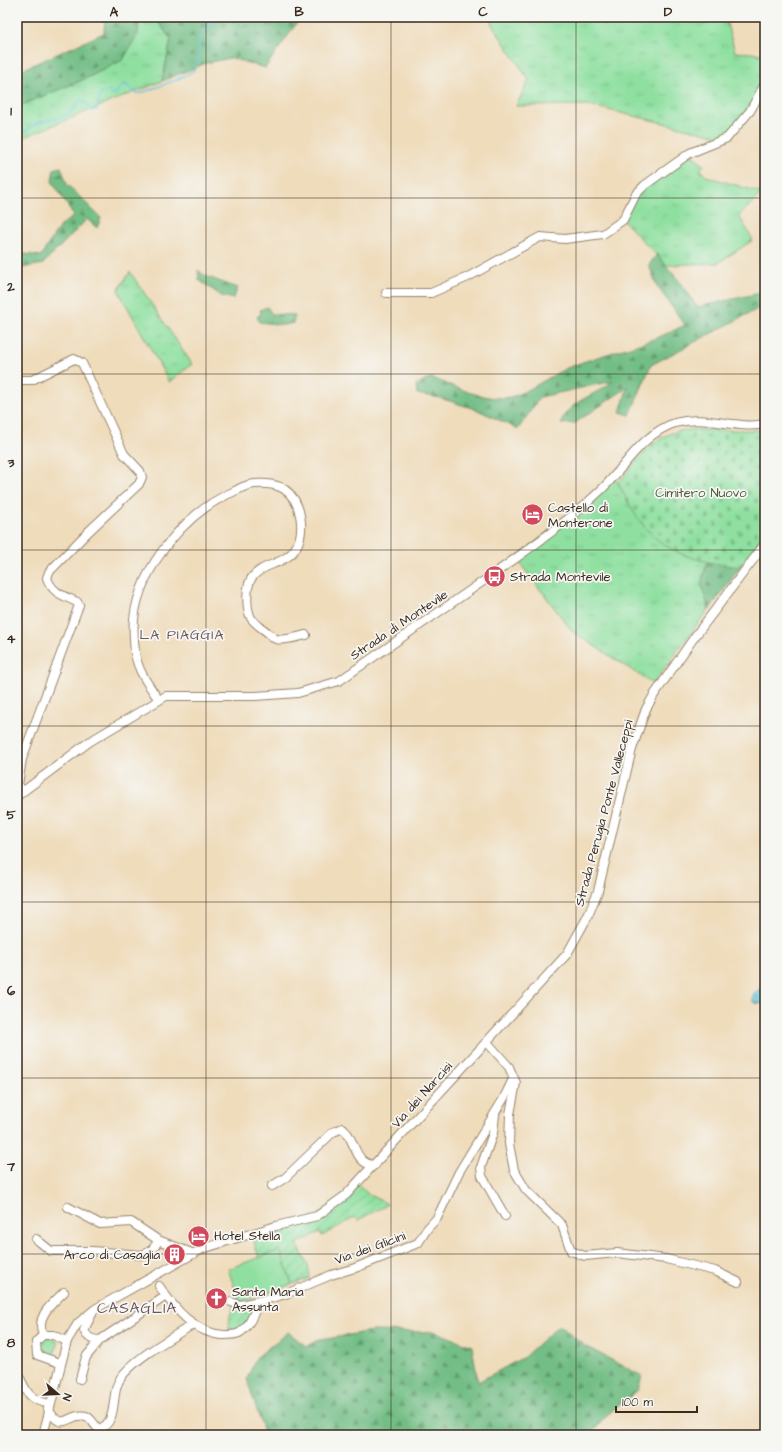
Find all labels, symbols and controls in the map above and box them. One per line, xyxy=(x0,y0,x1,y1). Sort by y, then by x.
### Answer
text: A xyxy=(110,3,119,21)
text: B xyxy=(294,3,304,21)
text: C xyxy=(478,3,488,21)
text: D xyxy=(664,3,673,21)
text: 1 xyxy=(10,102,12,120)
text: 2 xyxy=(6,278,15,296)
text: 3 xyxy=(7,454,15,472)
park label: Cimitero Nuovo xyxy=(655,484,747,502)
place label: Castello di Monterone xyxy=(548,499,613,532)
hotel icon: Castello di Monterone xyxy=(520,502,546,528)
bus stop icon: Strada Montevile xyxy=(482,564,508,590)
place label: Strada Montevile xyxy=(510,568,611,586)
street label: Strada di Montevile xyxy=(347,586,451,664)
district label: LA PIAGGIA xyxy=(140,625,224,645)
text: 4 xyxy=(7,630,16,648)
street label: Strada Perugia Ponte Valleceppi xyxy=(570,718,639,909)
text: 5 xyxy=(6,806,16,824)
text: 6 xyxy=(7,982,16,1000)
street label: Via dei Narcisi xyxy=(387,1058,457,1132)
text: 7 xyxy=(6,1158,16,1176)
hotel icon: Hotel Stella xyxy=(185,1223,211,1249)
place label: Hotel Stella xyxy=(214,1227,280,1245)
street label: Via dei Glicini xyxy=(332,1227,408,1269)
building icon: Arco di Casaglia xyxy=(162,1242,188,1268)
place label: Arco di Casaglia xyxy=(64,1246,160,1265)
place label: Santa Maria Assunta xyxy=(232,1283,304,1316)
church icon: Santa Maria Assunta xyxy=(204,1286,230,1312)
district label: CASAGLIA xyxy=(97,1298,177,1319)
text: 8 xyxy=(7,1334,16,1352)
north arrow xyxy=(38,1374,78,1414)
scale bar xyxy=(616,1388,697,1414)
text: N xyxy=(59,1391,75,1403)
text: 100 m xyxy=(622,1394,653,1411)

